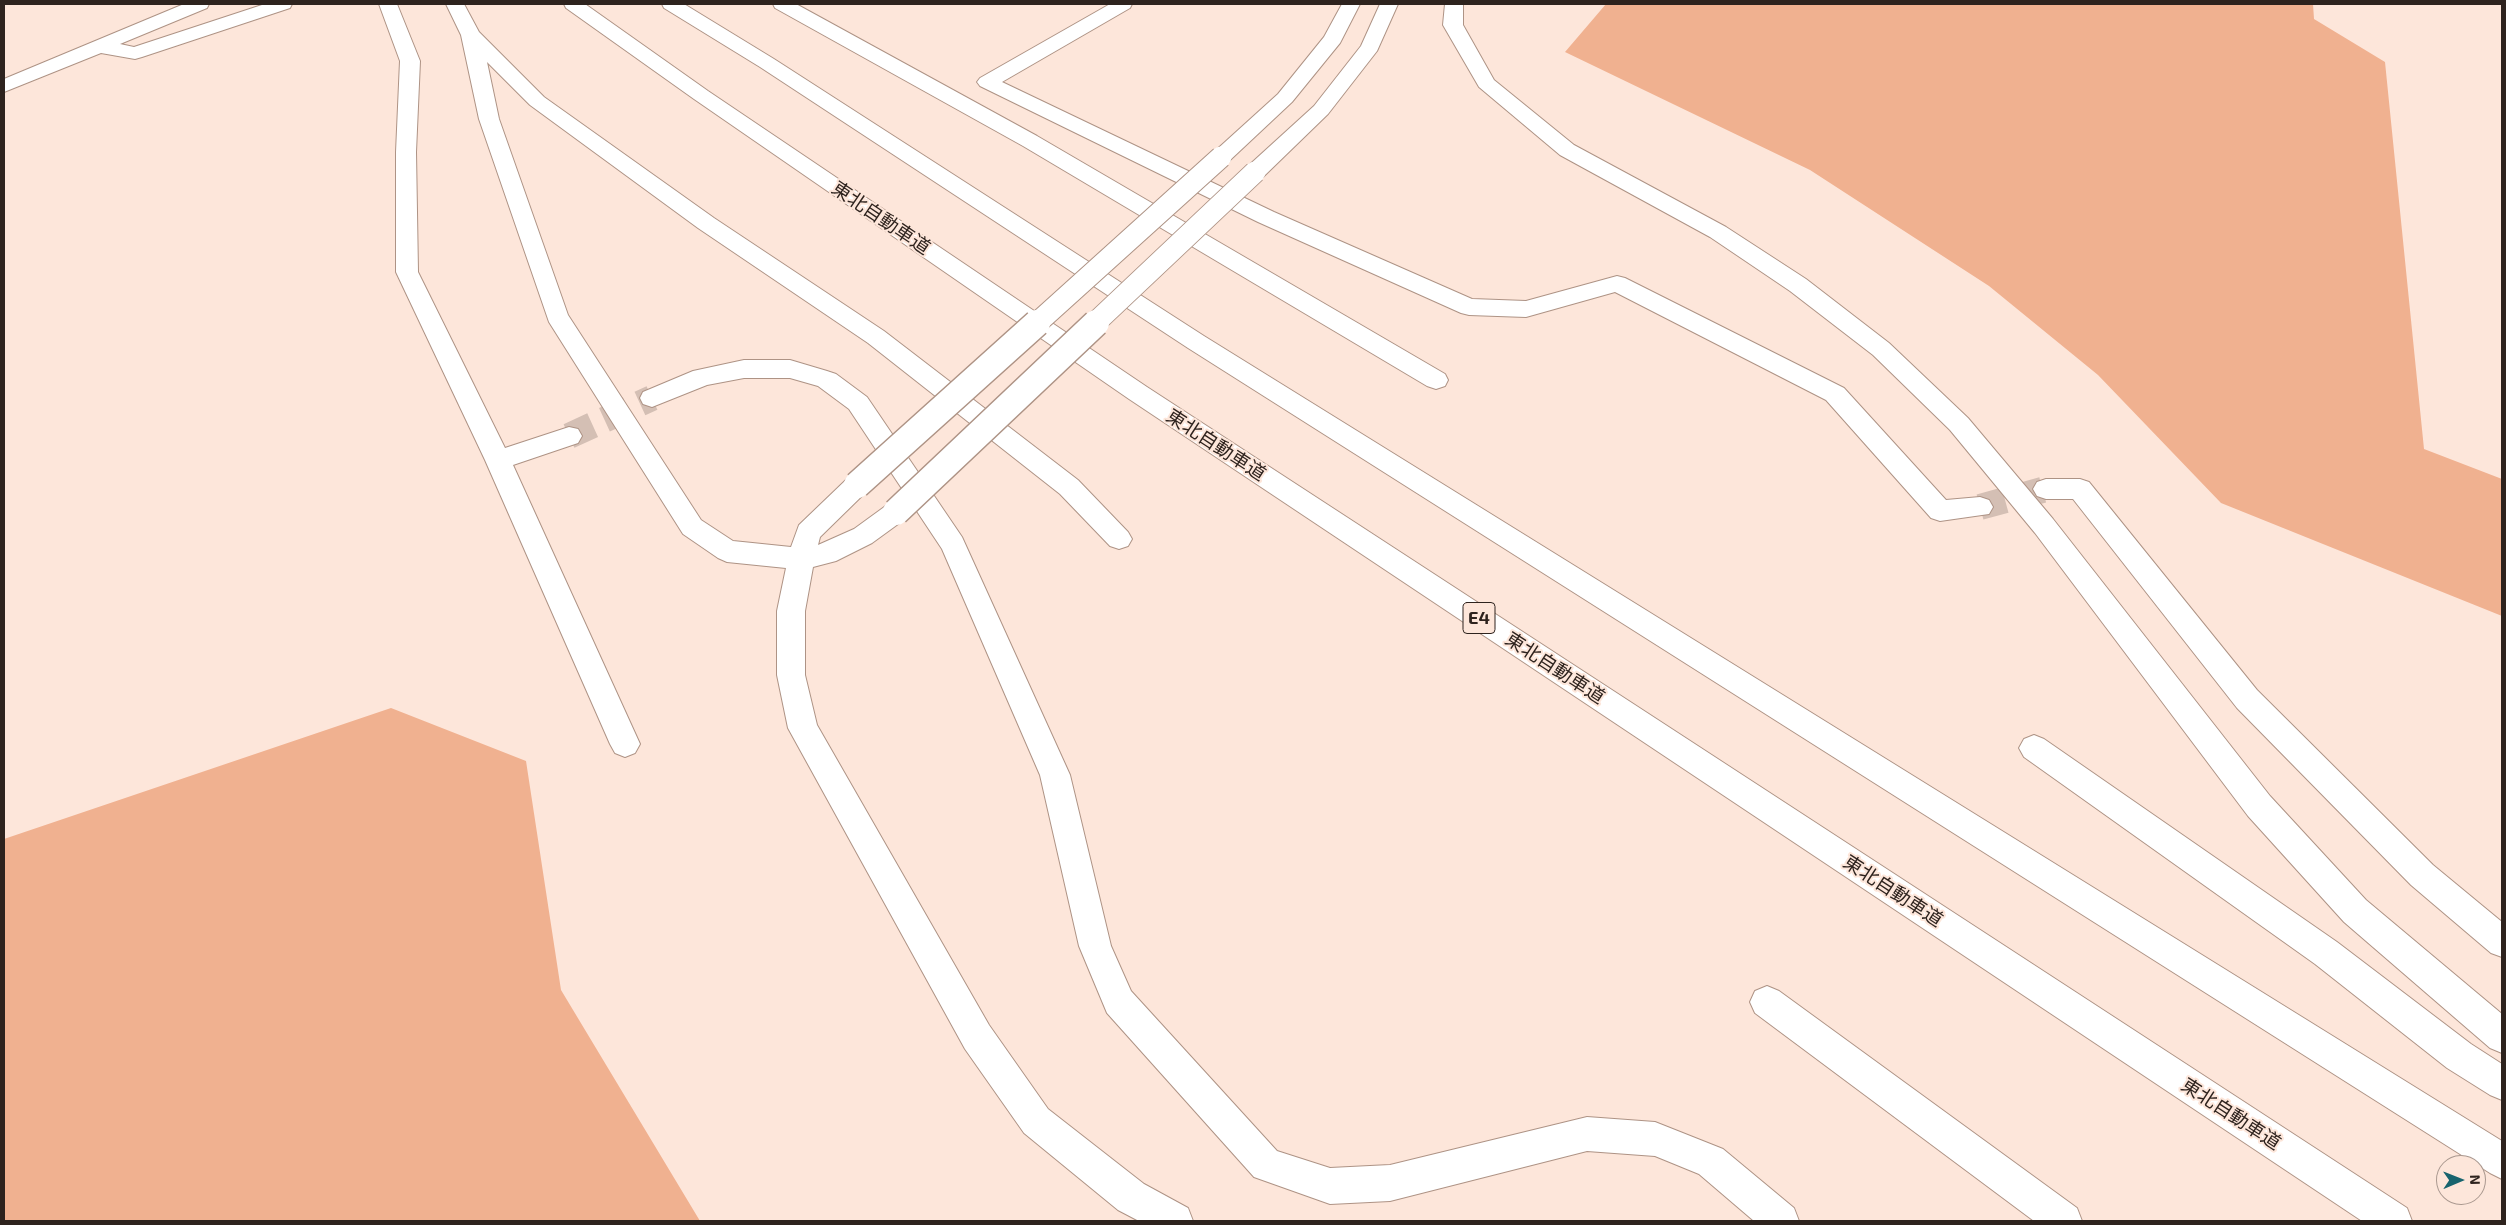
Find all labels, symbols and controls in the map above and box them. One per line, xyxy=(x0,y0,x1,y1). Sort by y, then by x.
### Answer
street label: 東北自動車道 xyxy=(827,177,935,259)
street label: 東北自動車道 xyxy=(1162,404,1270,486)
road number: E4 xyxy=(1463,602,1495,634)
street label: 東北自動車道 xyxy=(1501,627,1609,709)
street label: 東北自動車道 xyxy=(1839,850,1947,932)
street label: 東北自動車道 xyxy=(2177,1073,2285,1155)
north arrow xyxy=(2436,1155,2486,1205)
text: N xyxy=(2467,1175,2484,1185)

